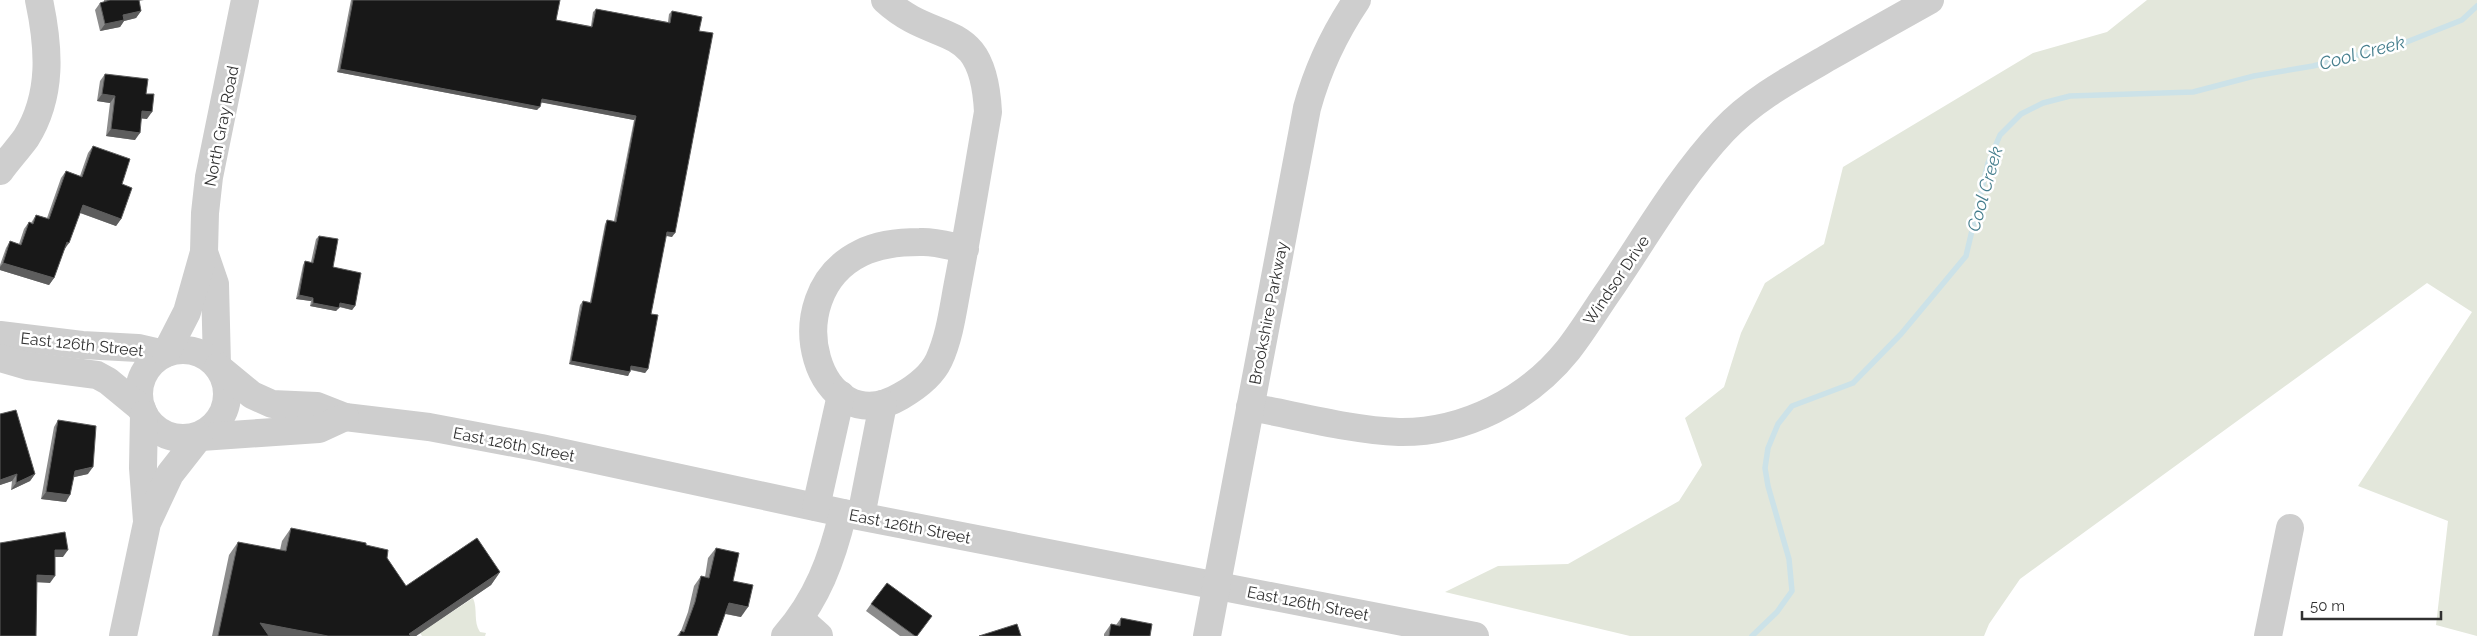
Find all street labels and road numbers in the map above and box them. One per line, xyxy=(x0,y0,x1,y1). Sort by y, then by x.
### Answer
street label: North Gray Road xyxy=(200,64,242,188)
street label: Windsor Drive xyxy=(1579,232,1653,329)
street label: Brookshire Parkway xyxy=(1245,240,1292,386)
street label: East 126th Street xyxy=(20,329,145,360)
street label: East 126th Street xyxy=(451,423,577,466)
street label: East 126th Street xyxy=(847,505,973,548)
street label: East 126th Street xyxy=(1245,582,1371,625)

